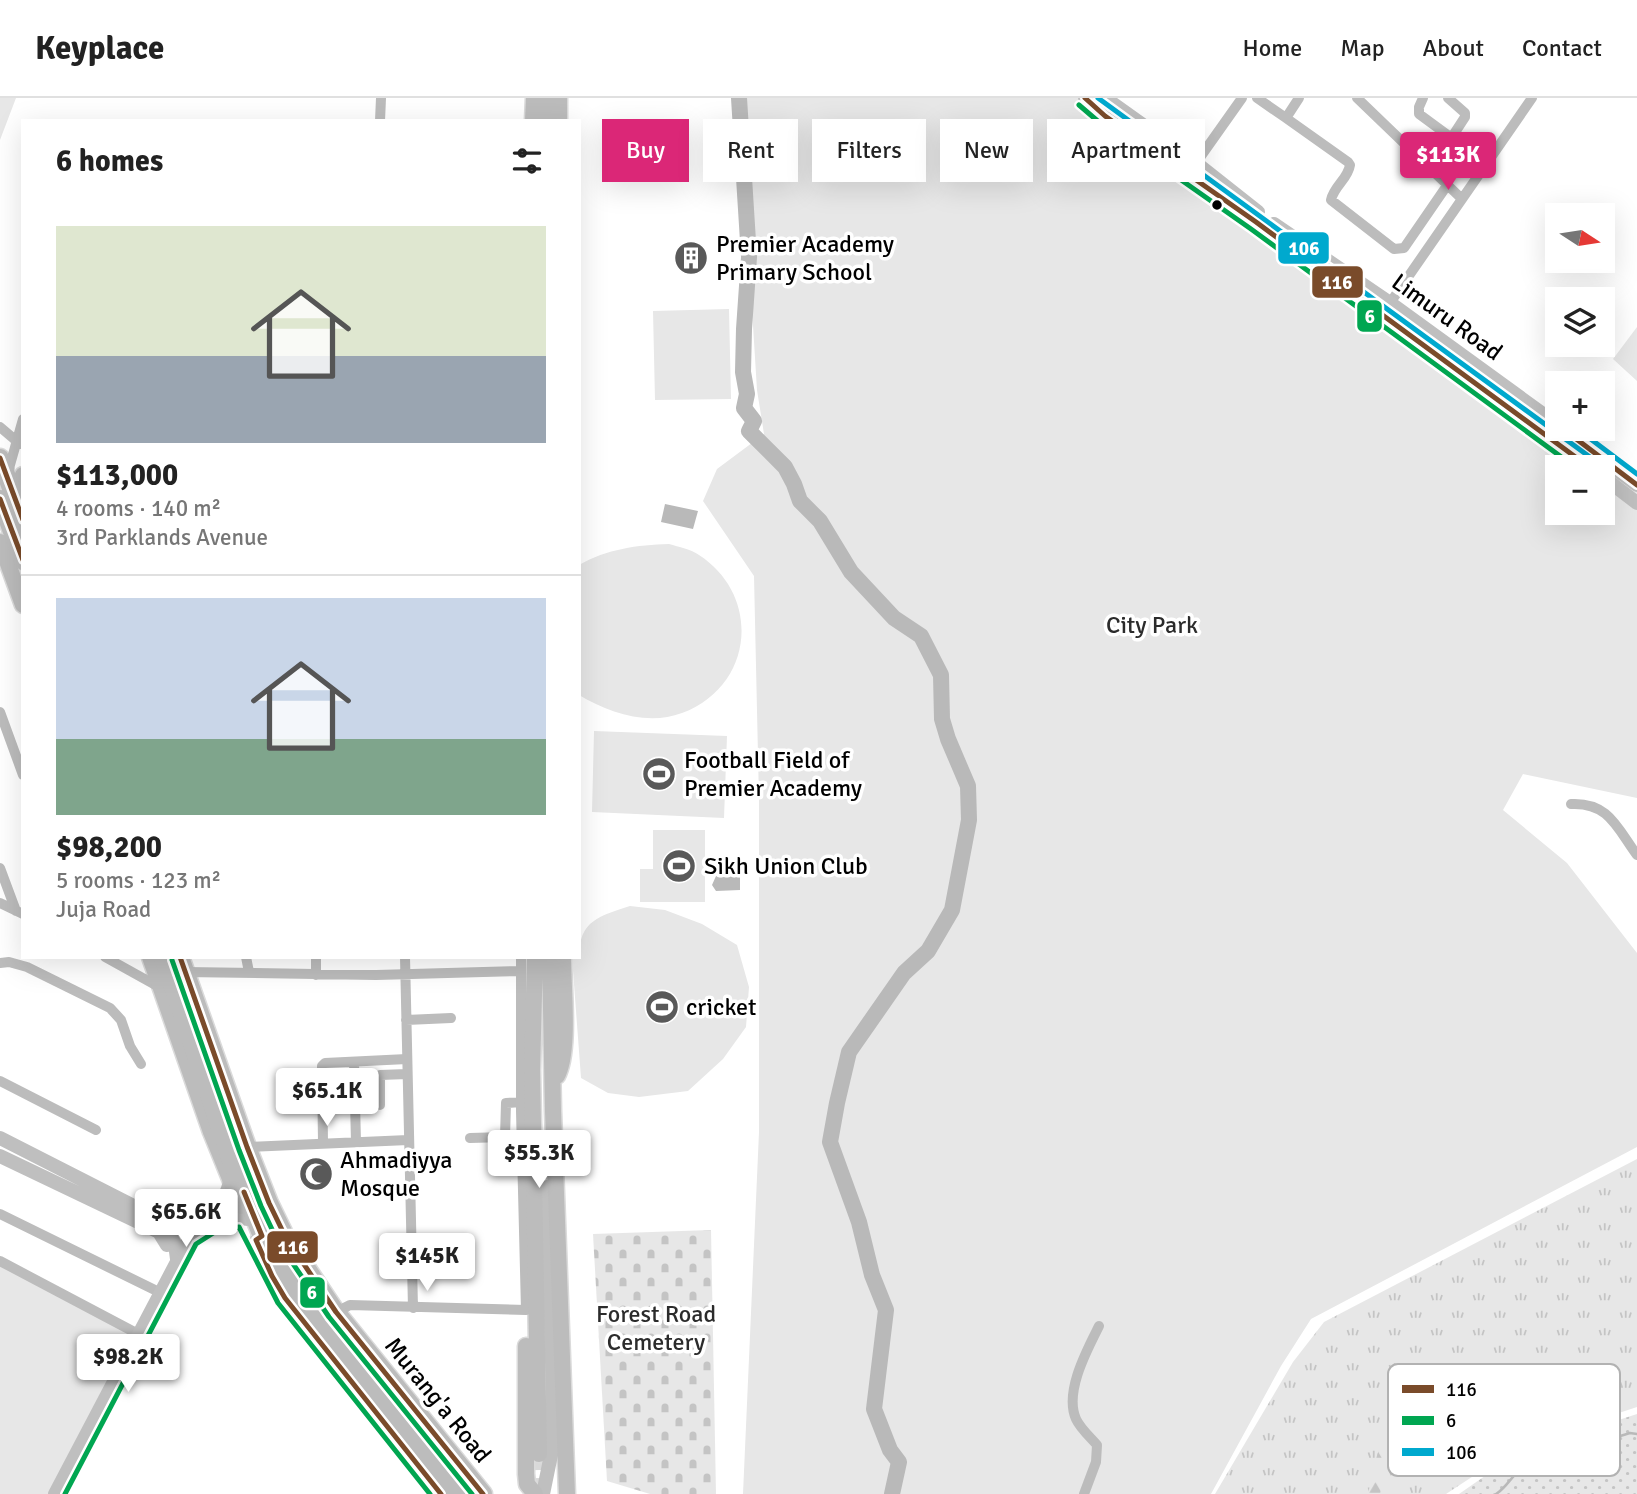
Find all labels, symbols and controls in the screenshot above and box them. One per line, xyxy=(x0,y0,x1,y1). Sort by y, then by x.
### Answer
text: Keyplace xyxy=(35,28,164,69)
text: Home xyxy=(1242,33,1302,63)
text: Map xyxy=(1340,33,1385,63)
text: About xyxy=(1423,33,1484,63)
text: Contact xyxy=(1522,33,1602,63)
chip: Buy xyxy=(602,119,689,182)
chip: Rent xyxy=(703,119,798,182)
chip: Filters xyxy=(812,119,926,182)
chip: New xyxy=(940,119,1033,182)
chip: Apartment xyxy=(1047,119,1205,182)
pin: $113K xyxy=(1399,132,1497,192)
text: $113K xyxy=(1416,140,1480,169)
icon: filters xyxy=(508,142,546,180)
text: 6 homes xyxy=(56,143,163,180)
unlabelled marker xyxy=(1210,198,1224,212)
north arrow xyxy=(1545,203,1615,273)
map controls xyxy=(1545,203,1615,525)
place label: Premier Academy Primary School xyxy=(716,229,894,287)
line badge: 106 xyxy=(1277,231,1330,265)
text: 106 xyxy=(1289,237,1319,261)
building icon: Premier Academy Primary School xyxy=(672,239,710,277)
line badge: 116 xyxy=(1311,265,1364,299)
street label: Limuru Road xyxy=(1386,267,1508,367)
icon: home xyxy=(238,271,364,397)
text: 116 xyxy=(1322,271,1352,295)
button: layers xyxy=(1545,287,1615,357)
line badge: 6 xyxy=(1356,299,1383,333)
text: 6 xyxy=(1365,305,1375,329)
button: + xyxy=(1545,371,1615,441)
button: − xyxy=(1545,455,1615,525)
text: $113,000 xyxy=(56,457,178,494)
text: 4 rooms · 140 m² xyxy=(56,494,221,523)
text: 3rd Parklands Avenue xyxy=(56,523,268,552)
park label: City Park xyxy=(1106,610,1198,640)
icon: home xyxy=(238,643,364,769)
place label: Football Field of Premier Academy xyxy=(684,745,862,803)
sports icon: Football Field of Premier Academy xyxy=(640,755,678,793)
text: $98,200 xyxy=(56,829,162,866)
sports icon: Sikh Union Club xyxy=(660,847,698,885)
place label: Sikh Union Club xyxy=(704,851,868,881)
text: 5 rooms · 123 m² xyxy=(56,866,221,895)
text: Juja Road xyxy=(56,895,151,924)
sports icon: cricket xyxy=(643,988,681,1026)
place label: cricket xyxy=(686,992,756,1022)
pin: $65.1K xyxy=(270,1068,384,1128)
text: $65.1K xyxy=(292,1076,362,1105)
pin: $55.3K xyxy=(482,1130,596,1190)
text: $55.3K xyxy=(504,1138,574,1167)
place label: Ahmadiyya Mosque xyxy=(340,1145,452,1203)
mosque icon: Ahmadiyya Mosque xyxy=(297,1155,335,1193)
pin: $65.6K xyxy=(129,1190,243,1249)
text: $65.6K xyxy=(151,1197,221,1226)
line badge: 116 xyxy=(266,1230,319,1264)
pin: $145K xyxy=(378,1234,476,1293)
text: 116 xyxy=(278,1236,308,1260)
text: $145K xyxy=(395,1241,459,1270)
line badge: 6 xyxy=(299,1276,326,1309)
text: 6 xyxy=(307,1281,317,1305)
park label: Forest Road Cemetery xyxy=(596,1299,716,1357)
street label: Murang'a Road xyxy=(378,1331,498,1469)
pin: $98.2K xyxy=(71,1334,185,1394)
text: $98.2K xyxy=(93,1342,163,1371)
legend xyxy=(1388,1364,1620,1476)
text: 116 xyxy=(1446,1378,1477,1402)
text: 6 xyxy=(1446,1409,1456,1433)
text: 106 xyxy=(1446,1441,1477,1465)

